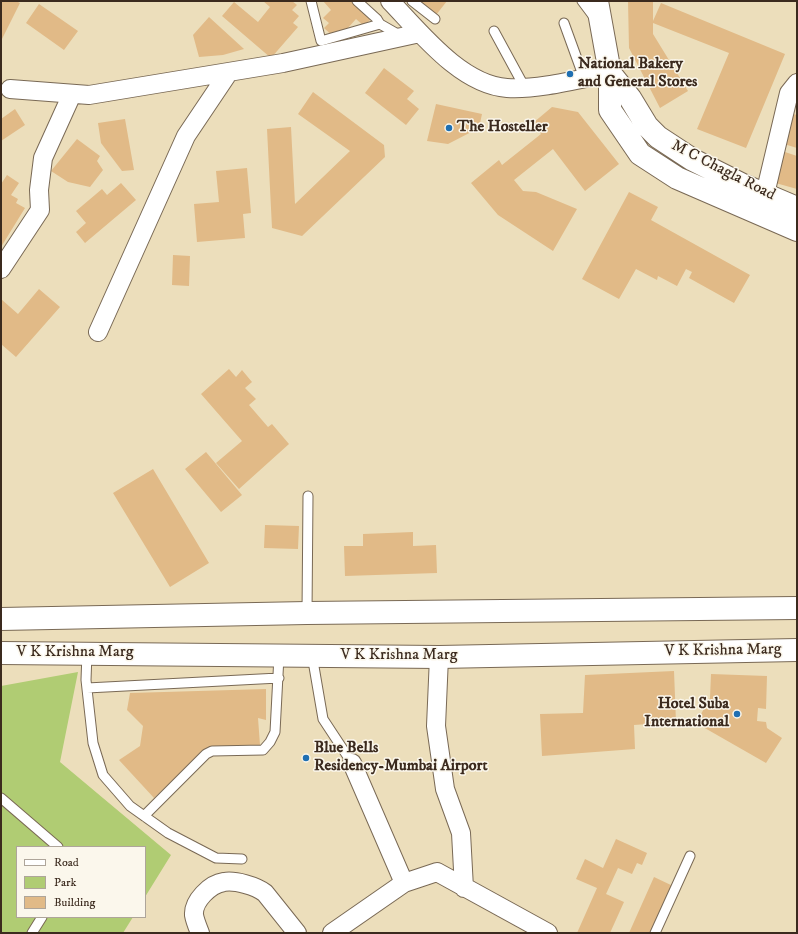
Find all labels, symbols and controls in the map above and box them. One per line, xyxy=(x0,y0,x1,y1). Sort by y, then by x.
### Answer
place label: National Bakery and General Stores xyxy=(578,55,697,93)
marker: National Bakery and General Stores xyxy=(565,69,575,79)
place label: The Hosteller xyxy=(457,118,548,138)
marker: The Hosteller xyxy=(444,123,454,133)
street label: M C Chagla Road xyxy=(668,137,778,205)
street label: V K Krishna Marg xyxy=(664,640,782,662)
street label: V K Krishna Marg xyxy=(16,643,134,663)
street label: V K Krishna Marg xyxy=(340,646,458,666)
place label: Hotel Suba International xyxy=(644,695,729,733)
marker: Hotel Suba International xyxy=(732,709,742,719)
place label: Blue Bells Residency-Mumbai Airport xyxy=(314,739,488,777)
marker: Blue Bells Residency-Mumbai Airport xyxy=(301,753,311,763)
legend xyxy=(16,846,146,918)
text: Road xyxy=(54,855,79,870)
text: Park xyxy=(54,875,76,890)
text: Building xyxy=(54,895,95,910)

